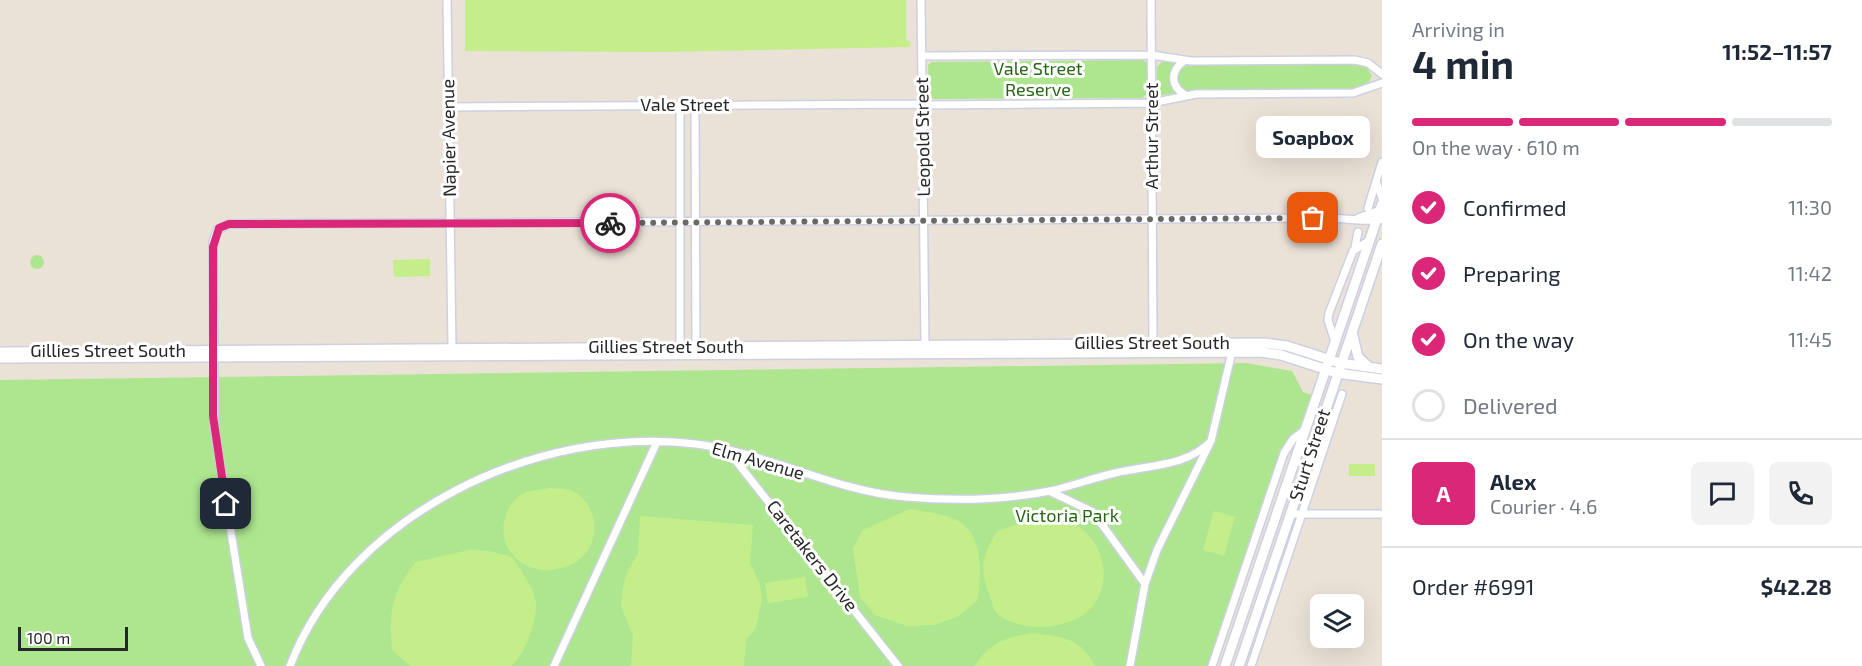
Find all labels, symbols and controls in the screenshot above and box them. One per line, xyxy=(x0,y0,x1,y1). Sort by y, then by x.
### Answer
text: Arriving in xyxy=(1412,17,1505,41)
text: 11:52–11:57 xyxy=(1722,38,1832,64)
text: 4 min xyxy=(1412,40,1514,87)
park label: Vale Street Reserve xyxy=(993,57,1083,100)
street label: Leopold Street xyxy=(910,77,934,197)
street label: Napier Avenue xyxy=(436,79,460,197)
street label: Arthur Street xyxy=(1140,82,1162,189)
street label: Vale Street xyxy=(640,93,730,115)
callout: Soapbox xyxy=(1256,116,1370,158)
text: Soapbox xyxy=(1272,125,1354,149)
text: On the way · 610 m xyxy=(1412,135,1580,159)
icon: check xyxy=(1412,191,1445,224)
pin xyxy=(1287,192,1338,243)
courier xyxy=(580,193,640,253)
text: Confirmed xyxy=(1463,194,1567,220)
text: 11:30 xyxy=(1788,195,1832,219)
icon: bag xyxy=(1296,201,1329,234)
icon: bike xyxy=(594,207,627,240)
icon: check xyxy=(1412,257,1445,290)
text: Preparing xyxy=(1463,260,1561,286)
text: 11:42 xyxy=(1788,261,1832,285)
icon: check xyxy=(1412,323,1445,356)
text: On the way xyxy=(1463,326,1574,352)
text: 11:45 xyxy=(1788,327,1832,351)
street label: Gillies Street South xyxy=(1074,331,1230,353)
street label: Gillies Street South xyxy=(588,335,744,357)
street label: Gillies Street South xyxy=(30,339,186,361)
text: Delivered xyxy=(1463,392,1558,418)
street label: Sturt Street xyxy=(1284,406,1334,503)
street label: Elm Avenue xyxy=(710,436,807,484)
button: chat xyxy=(1691,462,1754,525)
button: phone xyxy=(1769,462,1832,525)
text: Alex xyxy=(1490,468,1536,494)
pin xyxy=(200,478,251,529)
text: A xyxy=(1436,480,1451,506)
icon: home xyxy=(209,487,242,520)
text: Courier · 4.6 xyxy=(1490,494,1597,518)
street label: Caretakers Drive xyxy=(763,495,863,615)
park label: Victoria Park xyxy=(1015,504,1119,526)
text: Order #6991 xyxy=(1412,573,1535,599)
text: $42.28 xyxy=(1761,573,1832,599)
map controls xyxy=(1310,594,1364,648)
button: layers xyxy=(1310,594,1364,648)
scale bar xyxy=(18,624,128,652)
text: 100 m xyxy=(27,628,70,647)

